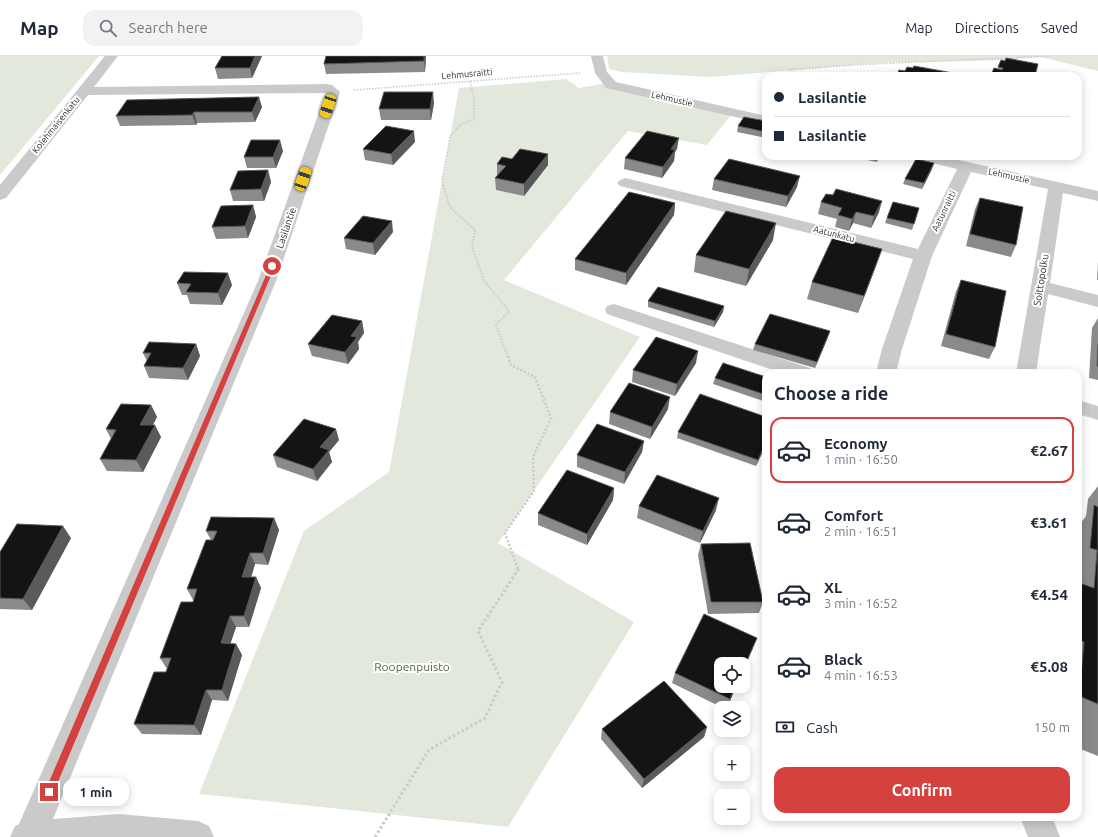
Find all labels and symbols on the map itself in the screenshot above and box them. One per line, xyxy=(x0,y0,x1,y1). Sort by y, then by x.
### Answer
street label: Lehmusraitti xyxy=(441,67,493,81)
street label: Lehmustie xyxy=(650,89,694,109)
car xyxy=(318,93,338,119)
street label: Kolehmaisenkatu xyxy=(30,95,82,155)
car xyxy=(293,166,313,192)
street label: Lehmustie xyxy=(987,166,1031,186)
street label: Aatunraitti xyxy=(930,189,958,233)
street label: Lasilantie xyxy=(274,206,298,250)
street label: Aatunkatu xyxy=(812,224,856,244)
street label: Soittopolku xyxy=(1031,253,1051,307)
route start xyxy=(263,257,281,275)
park label: Roopenpuisto xyxy=(374,660,450,673)
callout: 1 min xyxy=(63,778,129,806)
route end xyxy=(40,783,58,801)

